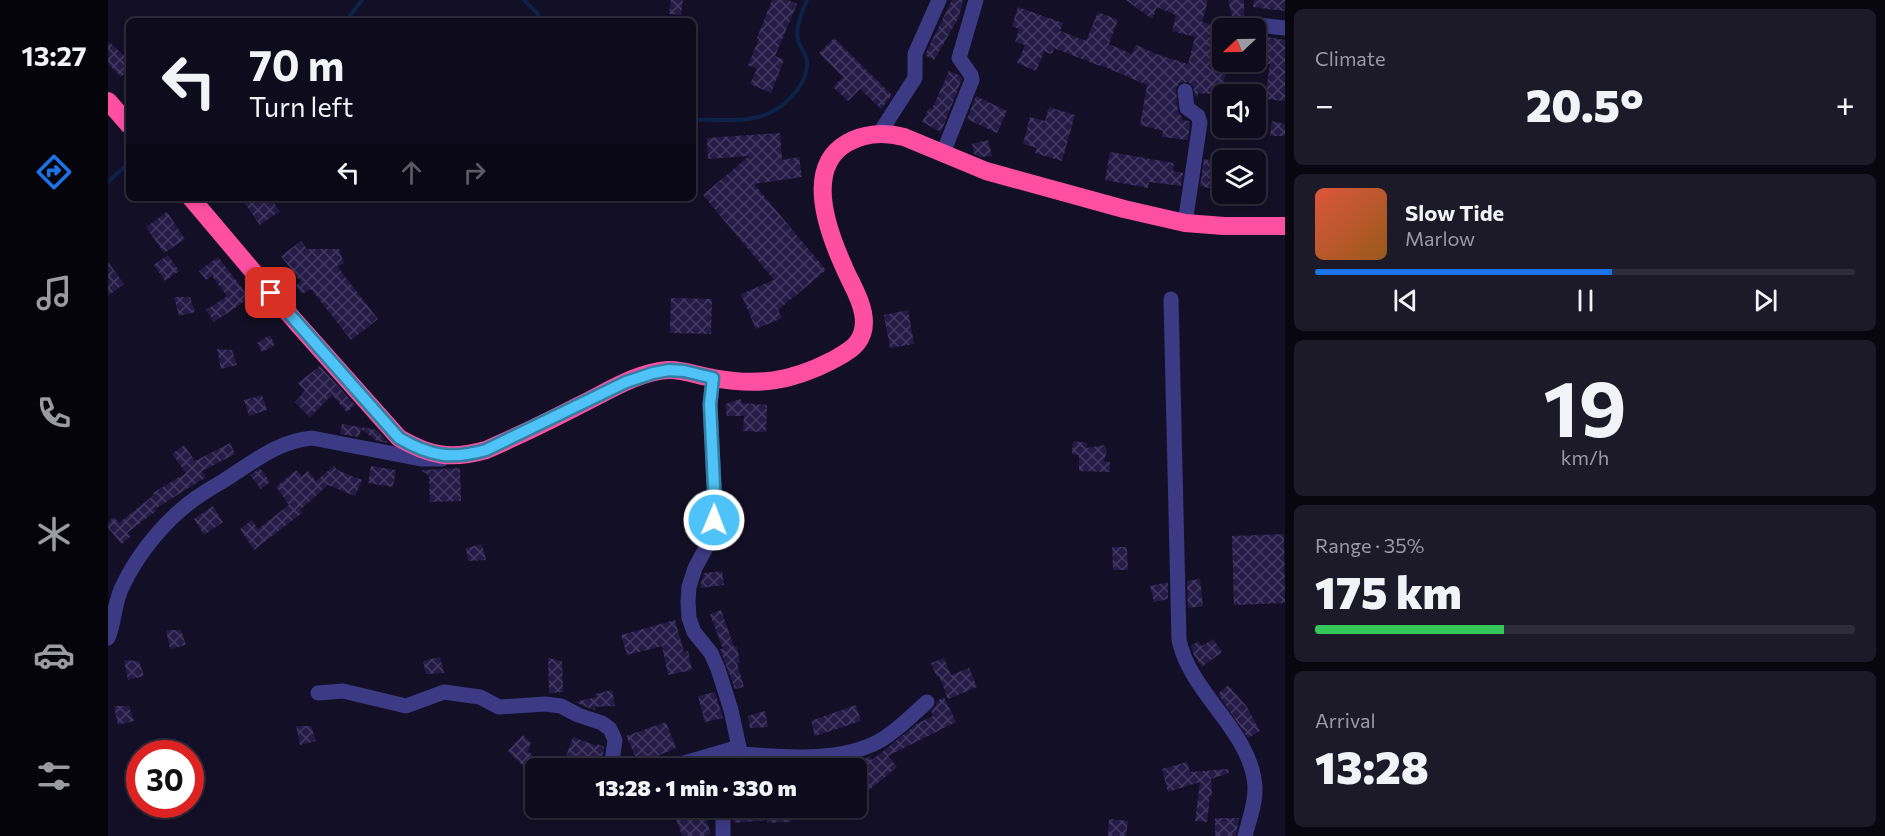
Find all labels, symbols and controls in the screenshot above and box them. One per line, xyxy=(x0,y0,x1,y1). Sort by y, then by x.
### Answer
north arrow xyxy=(1212,18,1266,72)
map controls xyxy=(1212,18,1266,204)
text: 70 m xyxy=(249,38,344,90)
text: 13:27 xyxy=(21,39,87,72)
icon: left xyxy=(150,42,228,120)
text: Climate xyxy=(1315,46,1385,70)
text: 20.5° xyxy=(1526,76,1644,131)
text: − xyxy=(1315,83,1334,124)
text: + xyxy=(1836,83,1855,124)
button: sound xyxy=(1212,84,1266,138)
text: Turn left xyxy=(249,90,353,123)
button: layers xyxy=(1212,150,1266,204)
icon: directions xyxy=(33,151,75,193)
icon: left xyxy=(332,156,365,189)
icon: ahead xyxy=(395,156,428,189)
icon: right xyxy=(458,156,491,189)
text: Slow Tide xyxy=(1405,199,1504,226)
text: Marlow xyxy=(1405,226,1475,250)
pin xyxy=(245,267,296,318)
icon: music xyxy=(33,272,75,314)
icon: arrive xyxy=(254,276,287,309)
icon: previous xyxy=(1389,284,1422,317)
icon: pause xyxy=(1569,284,1602,317)
icon: next xyxy=(1749,284,1782,317)
text: 19 xyxy=(1543,358,1627,453)
icon: phone xyxy=(33,392,75,434)
text: km/h xyxy=(1561,445,1609,469)
position arrow xyxy=(682,488,746,552)
icon: climate xyxy=(33,513,75,555)
text: Range · 35% xyxy=(1315,533,1424,557)
text: 175 km xyxy=(1315,563,1462,618)
icon: car xyxy=(33,634,75,676)
text: Arrival xyxy=(1315,708,1376,732)
text: 13:28 xyxy=(1315,738,1429,793)
speed limit sign: 30 xyxy=(126,740,204,818)
icon: filters xyxy=(33,755,75,797)
text: 13:28 · 1 min · 330 m xyxy=(595,774,797,801)

